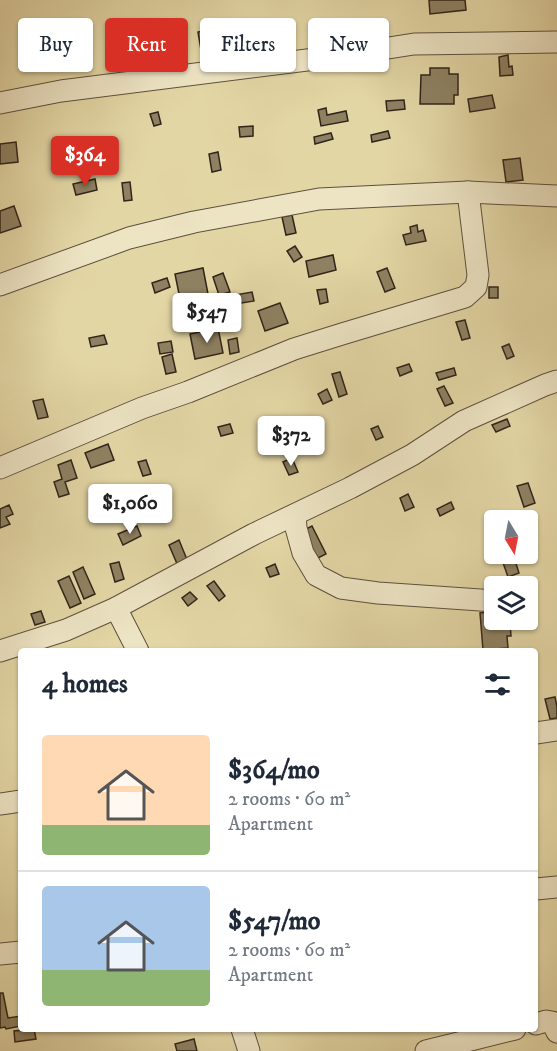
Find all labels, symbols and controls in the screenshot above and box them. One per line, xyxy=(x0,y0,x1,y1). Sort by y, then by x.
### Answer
chip: Buy xyxy=(18,18,93,72)
chip: Rent xyxy=(105,18,188,72)
chip: Filters xyxy=(200,18,296,72)
chip: New xyxy=(308,18,389,72)
pin: $364 xyxy=(49,136,121,187)
text: $364 xyxy=(65,143,105,168)
pin: $547 xyxy=(171,293,243,344)
text: $547 xyxy=(186,300,228,325)
pin: $372 xyxy=(255,416,327,467)
text: $372 xyxy=(272,423,310,448)
pin: $1,060 xyxy=(81,484,179,535)
text: $1,060 xyxy=(102,491,158,516)
north arrow xyxy=(484,510,538,564)
map controls xyxy=(484,510,538,630)
button: layers xyxy=(484,576,538,630)
text: 4 homes xyxy=(42,668,128,701)
icon: filters xyxy=(481,668,514,701)
text: $364/mo xyxy=(228,754,320,787)
icon: home xyxy=(90,759,162,831)
text: 2 rooms · 60 m² xyxy=(228,787,350,812)
text: Apartment xyxy=(228,812,313,837)
text: $547/mo xyxy=(228,905,321,938)
icon: home xyxy=(90,910,162,982)
text: 2 rooms · 60 m² xyxy=(228,938,350,963)
text: Apartment xyxy=(228,963,313,988)

